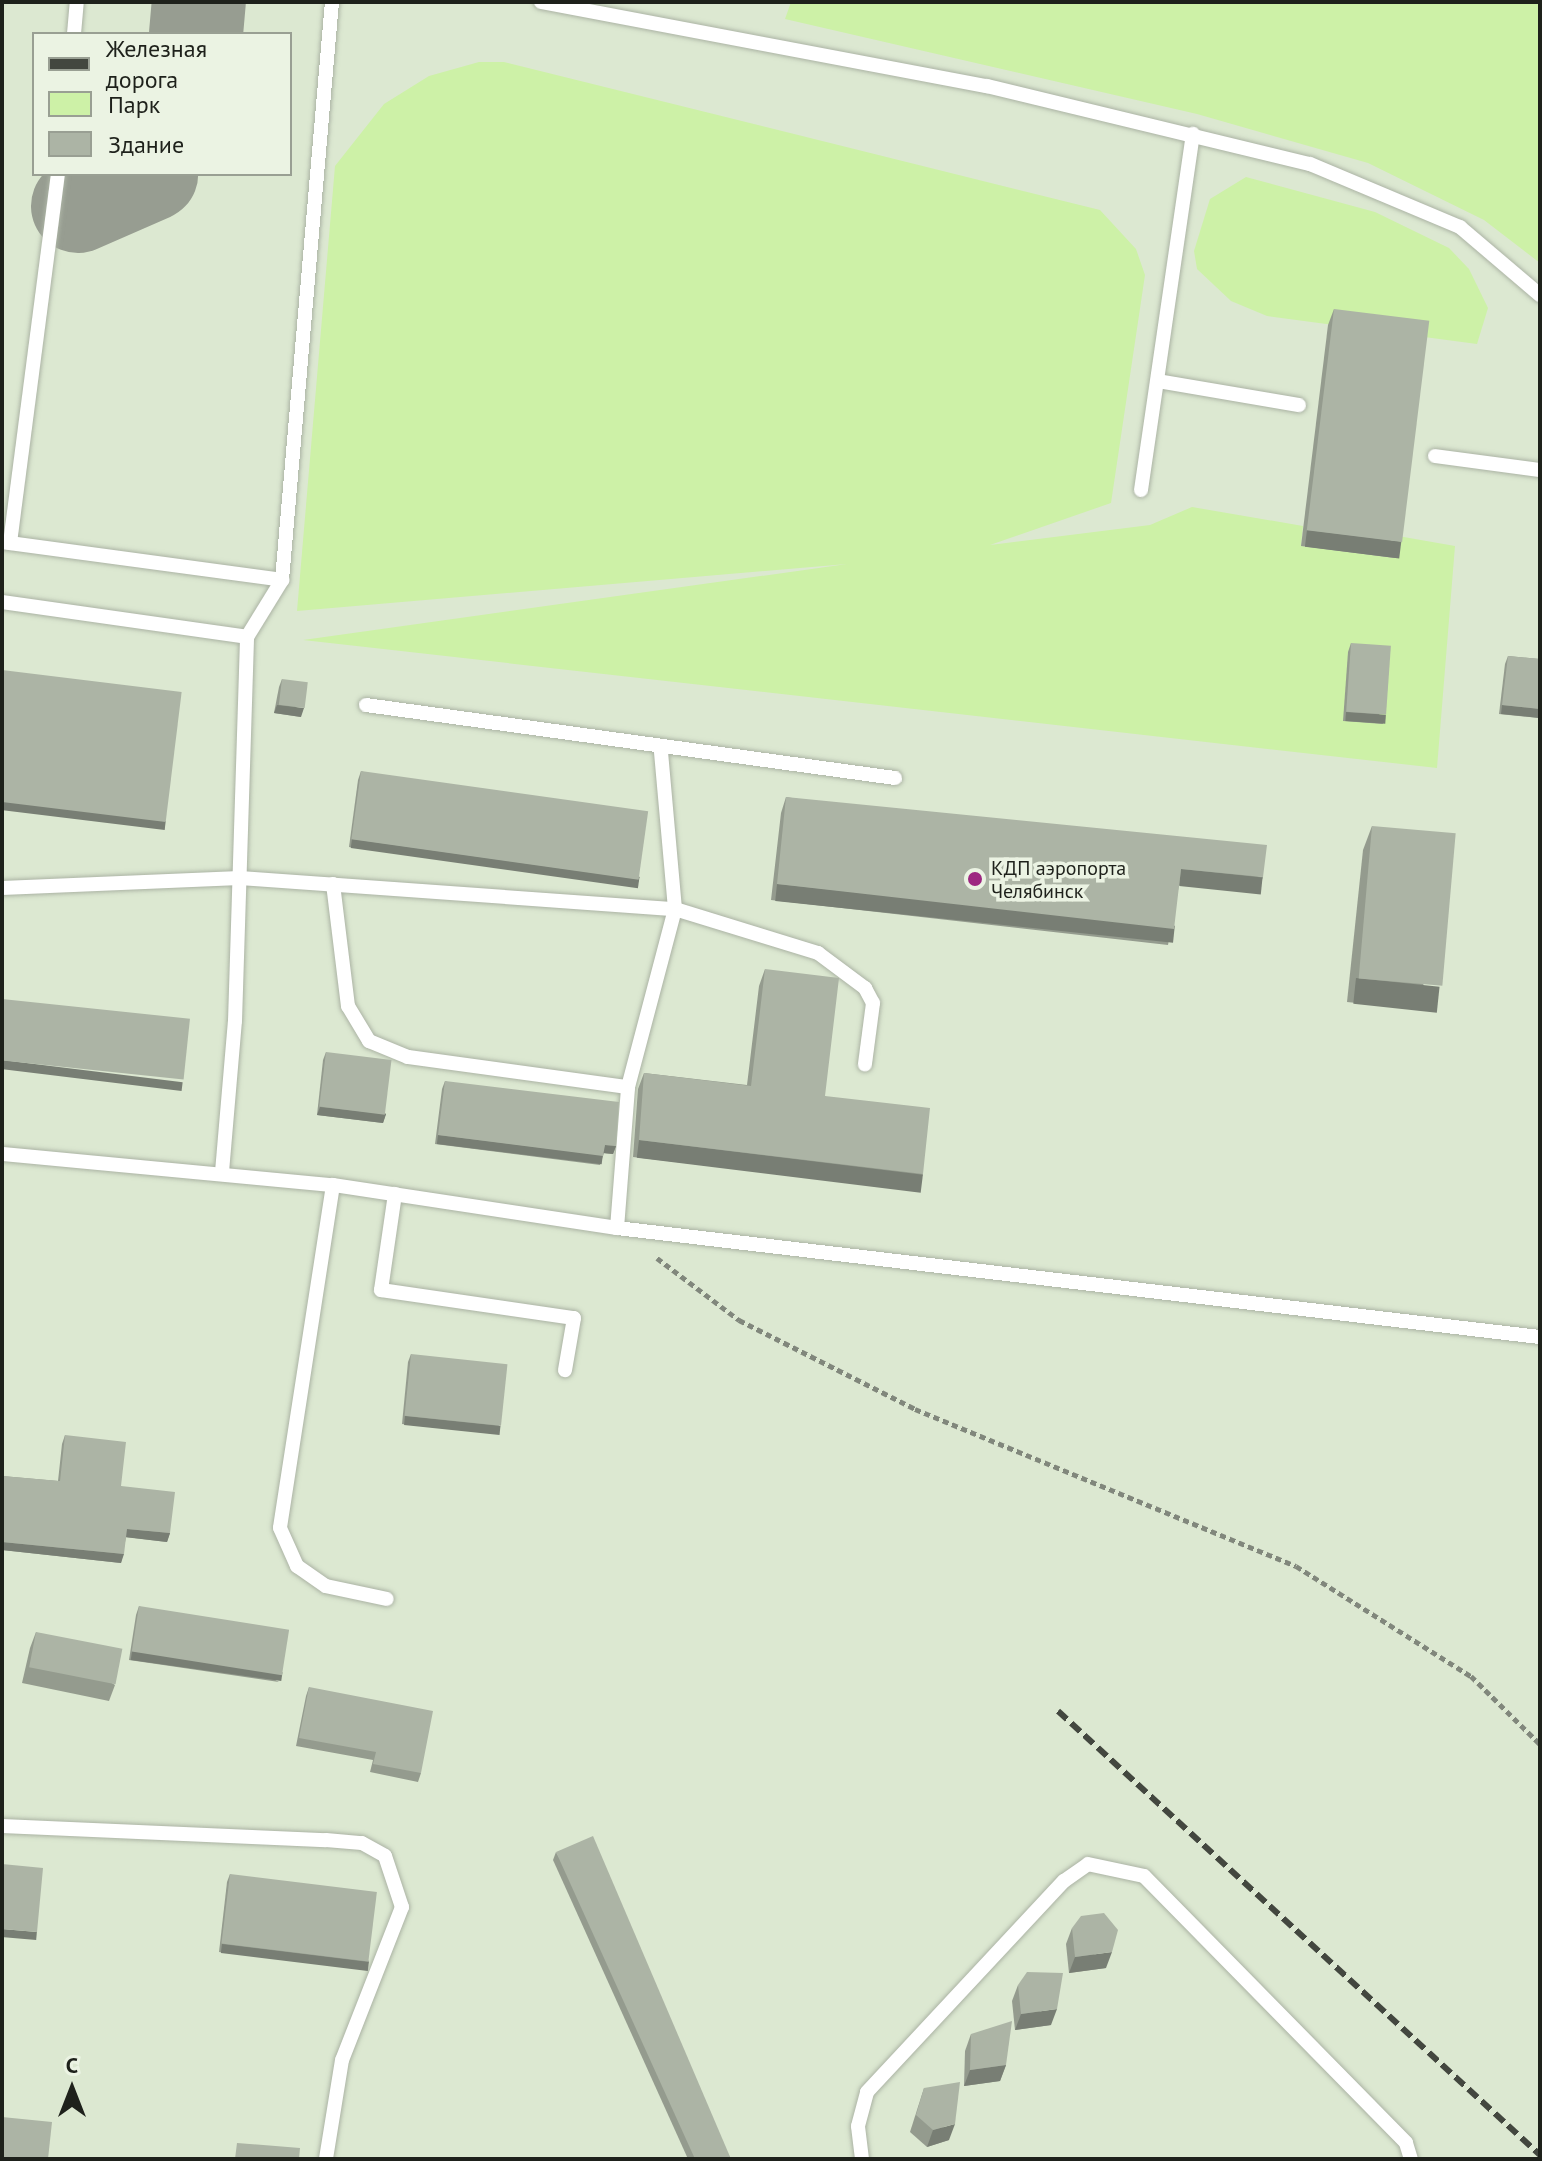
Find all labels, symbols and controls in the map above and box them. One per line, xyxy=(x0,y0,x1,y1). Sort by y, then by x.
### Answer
legend xyxy=(32,32,292,176)
text: Железная дорога xyxy=(106,33,207,95)
text: Парк xyxy=(108,89,160,120)
text: Здание xyxy=(108,129,184,160)
place label: КДП аэропорта Челябинск xyxy=(991,856,1126,903)
marker: КДП аэропорта Челябинск xyxy=(966,870,984,888)
north arrow xyxy=(32,2049,112,2129)
text: С xyxy=(66,2051,78,2079)

